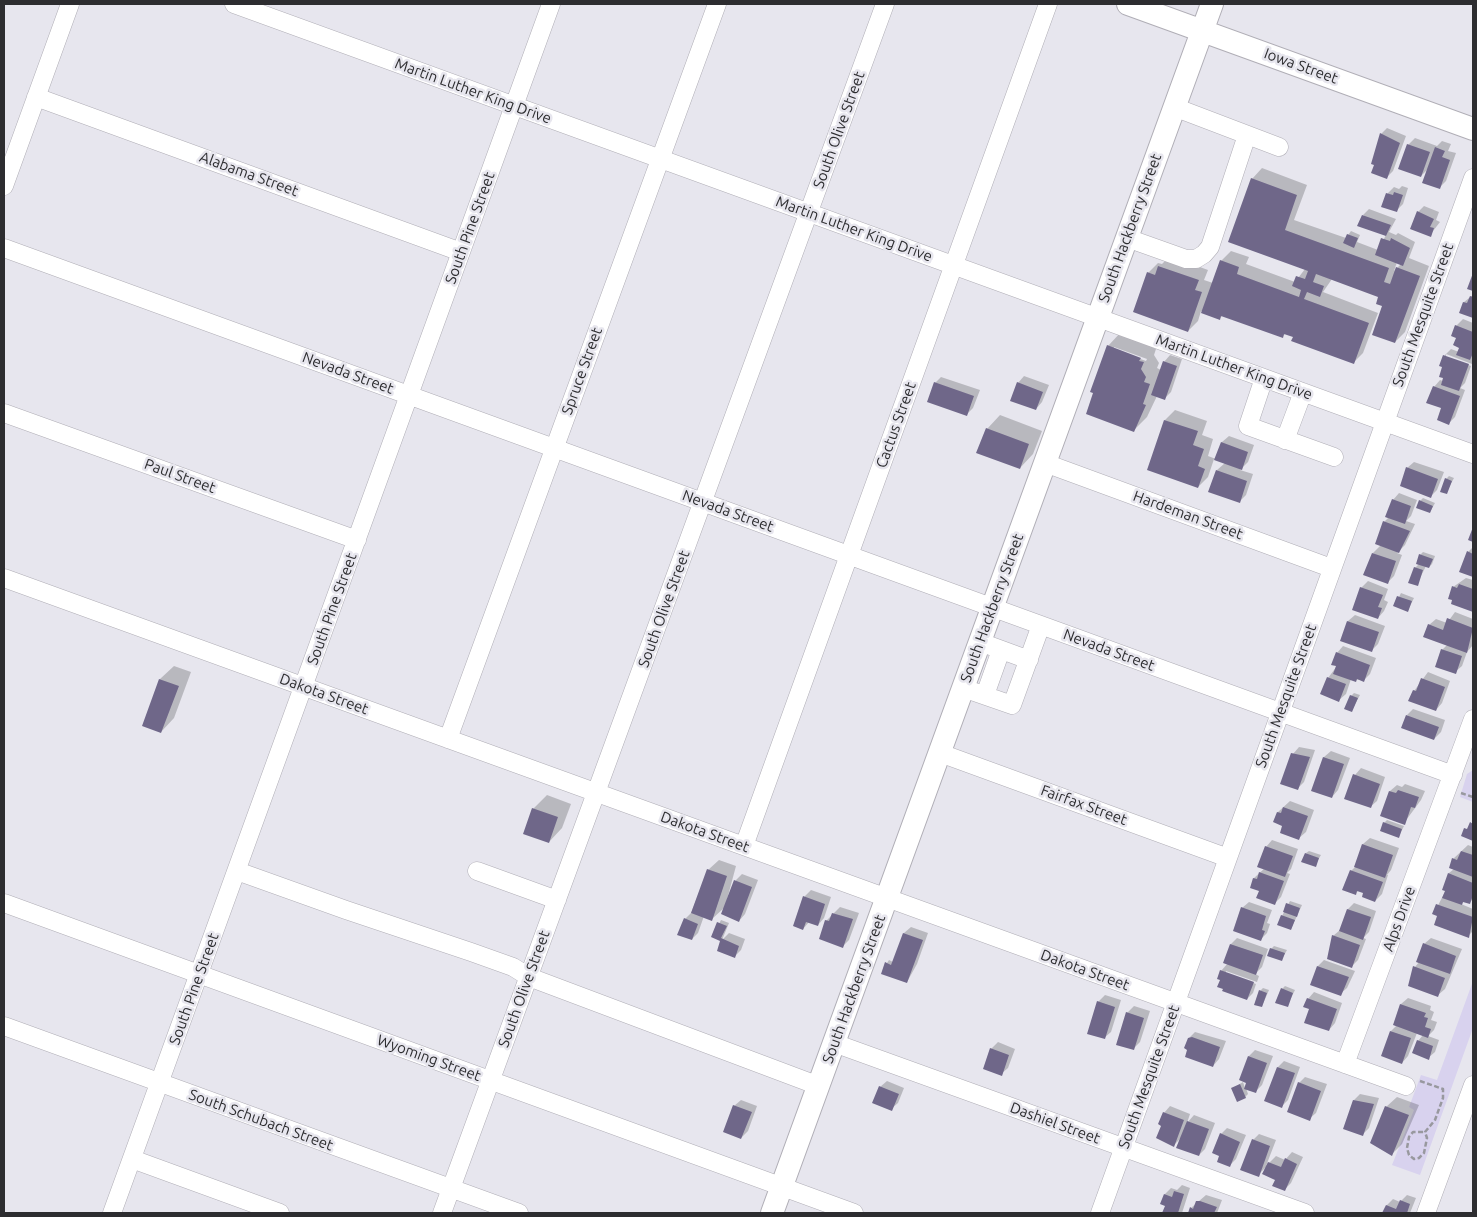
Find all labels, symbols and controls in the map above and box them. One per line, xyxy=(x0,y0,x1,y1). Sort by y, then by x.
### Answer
street label: Iowa Street xyxy=(1262,44,1340,88)
street label: Martin Luther King Drive xyxy=(392,54,554,128)
street label: South Olive Street xyxy=(809,69,869,191)
street label: Alabama Street xyxy=(197,148,301,200)
street label: South Hackberry Street xyxy=(1095,151,1165,305)
street label: South Pine Street xyxy=(441,170,499,286)
street label: Martin Luther King Drive xyxy=(773,192,935,266)
street label: South Mesquite Street xyxy=(1389,241,1457,389)
street label: Spruce Street xyxy=(558,325,606,417)
street label: Martin Luther King Drive xyxy=(1153,330,1315,404)
street label: Nevada Street xyxy=(300,348,396,398)
street label: Cactus Street xyxy=(872,380,920,470)
street label: Paul Street xyxy=(142,455,218,497)
street label: Nevada Street xyxy=(680,486,776,536)
street label: Hardeman Street xyxy=(1131,487,1245,543)
street label: South Hackberry Street xyxy=(957,531,1027,685)
street label: South Olive Street xyxy=(634,548,694,670)
street label: South Pine Street xyxy=(303,551,361,667)
street label: South Mesquite Street xyxy=(1252,622,1320,770)
street label: Nevada Street xyxy=(1061,625,1157,675)
street label: Dakota Street xyxy=(277,670,371,718)
street label: Fairfax Street xyxy=(1038,781,1130,829)
street label: Dakota Street xyxy=(658,808,752,856)
street label: Alps Drive xyxy=(1379,884,1419,954)
street label: South Hackberry Street xyxy=(819,912,889,1066)
street label: South Olive Street xyxy=(494,928,554,1050)
street label: South Pine Street xyxy=(165,931,223,1047)
street label: Dakota Street xyxy=(1038,946,1132,994)
street label: South Mesquite Street xyxy=(1115,1003,1183,1151)
street label: Wyoming Street xyxy=(375,1031,483,1085)
street label: South Schubach Street xyxy=(186,1085,336,1155)
street label: Dashiel Street xyxy=(1008,1098,1102,1148)

